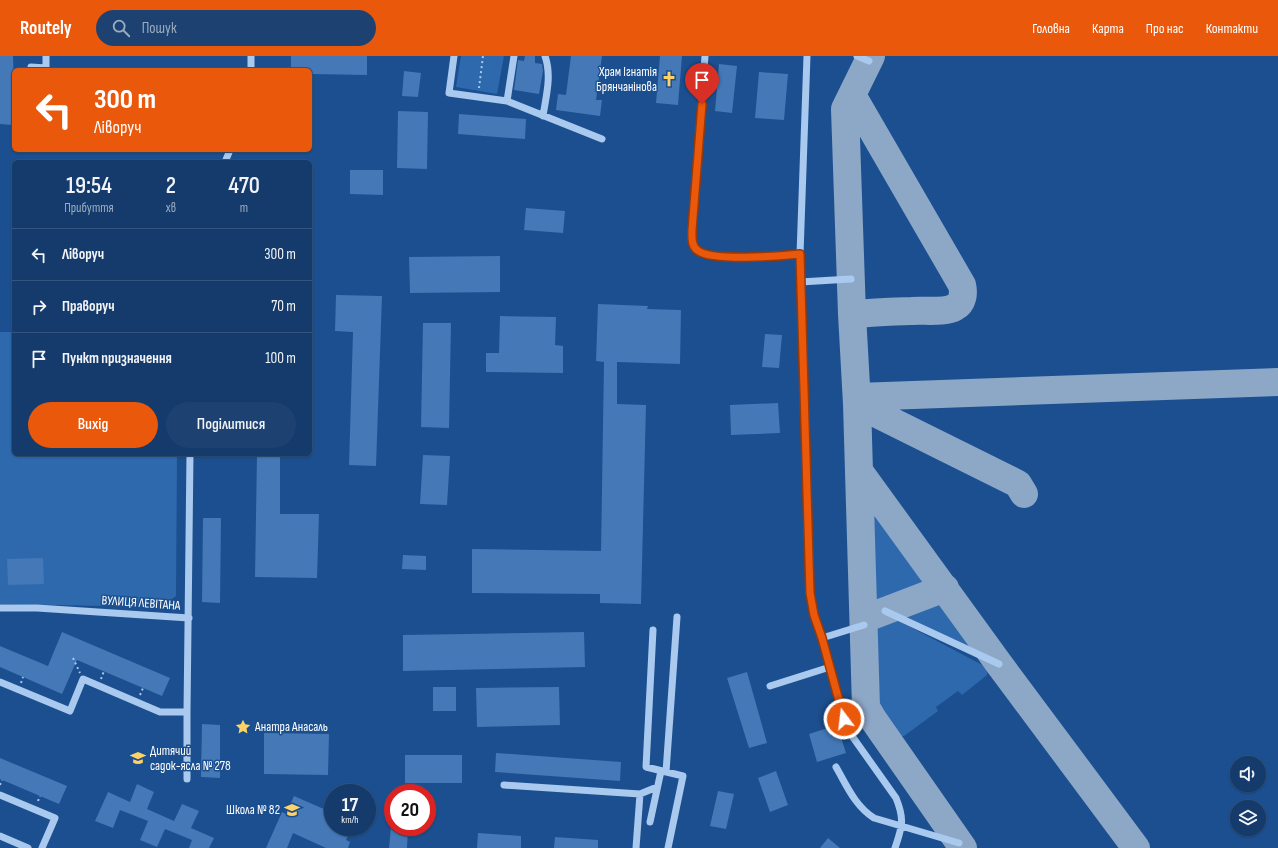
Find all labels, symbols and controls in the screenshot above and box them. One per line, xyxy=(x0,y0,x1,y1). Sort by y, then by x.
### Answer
search box xyxy=(96,10,376,46)
text: Routely xyxy=(20,17,72,40)
icon: search xyxy=(110,17,132,39)
text: Пошук xyxy=(142,19,177,38)
text: Головна xyxy=(1032,20,1070,37)
text: Карта xyxy=(1092,20,1124,37)
text: Про нас xyxy=(1146,20,1184,37)
text: Контакти xyxy=(1206,20,1258,37)
pin xyxy=(685,63,719,104)
place label: Храм Ігнатія Брянчанінова xyxy=(596,64,657,95)
icon: arrive xyxy=(691,69,713,91)
church icon: Храм Ігнатія Брянчанінова xyxy=(660,70,678,88)
text: 300 m xyxy=(94,83,156,116)
icon: left xyxy=(28,84,80,136)
text: Ліворуч xyxy=(94,117,141,138)
text: 19:54 xyxy=(66,171,112,200)
text: 2 xyxy=(166,171,176,200)
text: 470 xyxy=(228,171,260,200)
text: Прибуття xyxy=(64,200,114,216)
text: хв xyxy=(166,200,176,216)
text: m xyxy=(240,200,248,216)
icon: left xyxy=(28,244,50,266)
text: Ліворуч xyxy=(62,245,104,264)
text: 300 m xyxy=(264,245,296,264)
icon: right xyxy=(28,296,50,318)
text: Праворуч xyxy=(62,297,115,316)
text: 70 m xyxy=(271,297,296,316)
icon: arrive xyxy=(28,348,50,370)
text: Пункт призначення xyxy=(62,349,172,368)
text: 100 m xyxy=(265,349,296,368)
button: Вихід xyxy=(28,402,158,448)
button: Поділитися xyxy=(166,402,296,448)
street label: ВУЛИЦЯ ЛЕВІТАНА xyxy=(101,592,181,614)
position arrow xyxy=(823,698,865,740)
place icon: Анатра Анасаль xyxy=(234,718,252,736)
place label: Анатра Анасаль xyxy=(254,719,328,735)
place label: Дитячий садок-ясла № 278 xyxy=(150,743,231,774)
school or university icon: Дитячий садок-ясла № 278 xyxy=(129,749,147,767)
map controls xyxy=(1230,756,1266,836)
button: sound xyxy=(1230,756,1266,792)
speed limit sign: 20 xyxy=(384,784,436,836)
text: 17 xyxy=(342,793,358,817)
button: layers xyxy=(1230,800,1266,836)
school or university icon: Школа № 82 xyxy=(283,801,301,819)
place label: Школа № 82 xyxy=(226,802,280,818)
text: km/h xyxy=(341,814,359,826)

